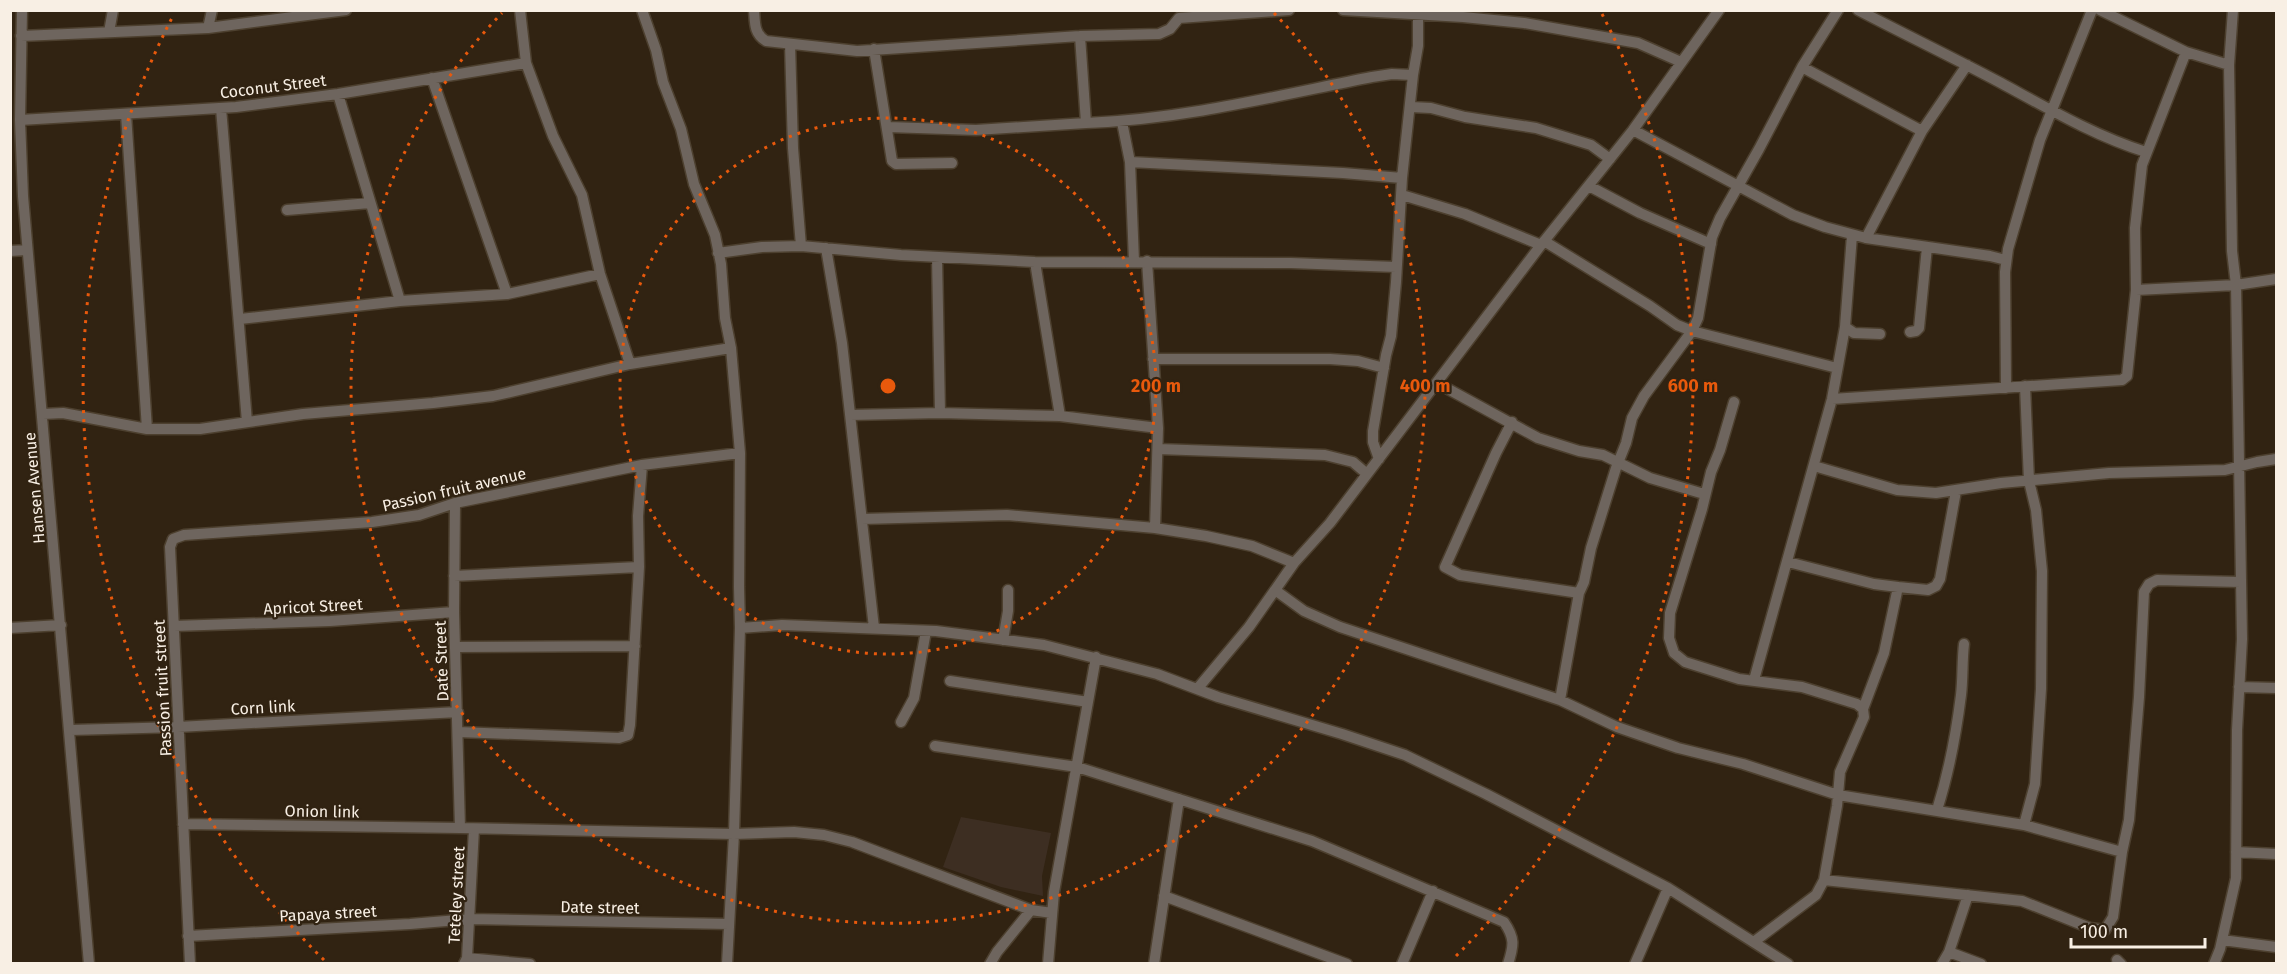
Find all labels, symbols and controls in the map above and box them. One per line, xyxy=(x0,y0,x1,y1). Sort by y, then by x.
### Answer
street label: Coconut Street xyxy=(219,71,327,102)
text: 200 m xyxy=(1131,375,1181,397)
text: 400 m xyxy=(1400,375,1450,397)
text: 600 m xyxy=(1668,375,1718,397)
centre of rings xyxy=(878,376,898,396)
street label: Hansen Avenue xyxy=(20,431,49,545)
street label: Passion fruit avenue xyxy=(380,464,528,515)
street label: Apricot Street xyxy=(263,594,363,619)
street label: Passion fruit street xyxy=(149,619,176,757)
street label: Date Street xyxy=(431,620,452,702)
street label: Corn link xyxy=(230,696,297,719)
street label: Onion link xyxy=(284,801,360,822)
street label: Teteley street xyxy=(444,845,469,944)
street label: Date street xyxy=(560,897,640,918)
street label: Papaya street xyxy=(279,901,378,926)
scale bar xyxy=(2071,911,2204,949)
text: 100 m xyxy=(2080,921,2128,943)

